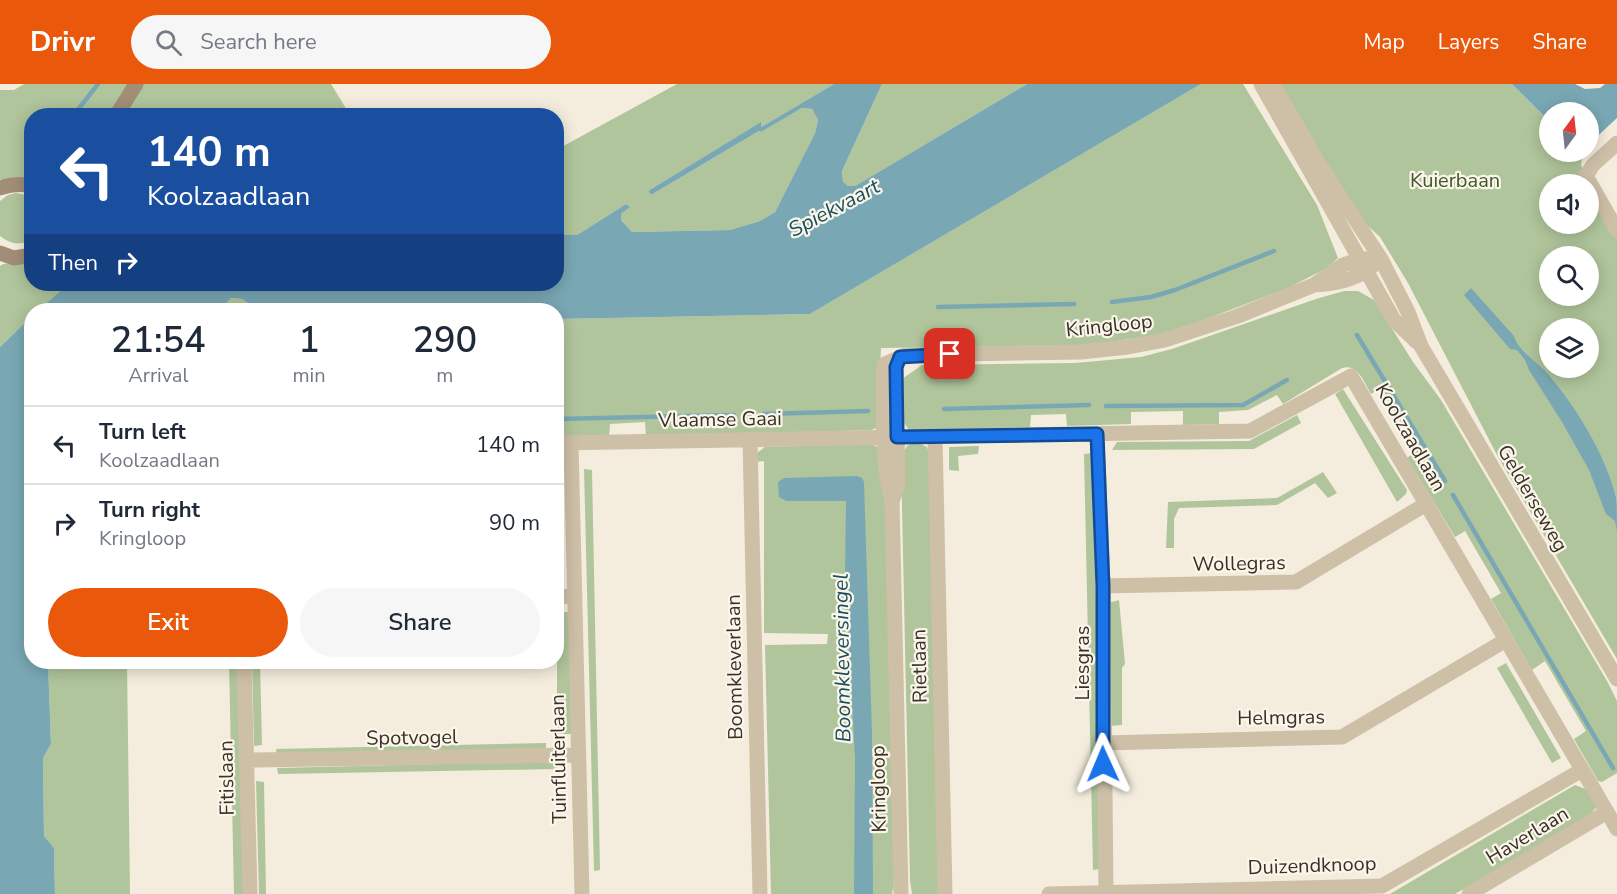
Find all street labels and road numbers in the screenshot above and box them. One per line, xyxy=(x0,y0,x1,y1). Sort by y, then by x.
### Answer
street label: Kringloop xyxy=(1064,308,1154,343)
street label: Koolzaadlaan xyxy=(1369,378,1452,496)
street label: Vlaamse Gaai xyxy=(657,405,782,434)
street label: Gelderseweg xyxy=(1491,440,1574,557)
street label: Wollegras xyxy=(1192,549,1286,578)
street label: Boomkleverlaan xyxy=(720,594,749,740)
street label: Liesgras xyxy=(1069,626,1096,700)
street label: Rietlaan xyxy=(905,629,934,703)
street label: Tuinfluiterlaan xyxy=(544,694,573,824)
street label: Helmgras xyxy=(1237,703,1325,732)
street label: Spotvogel xyxy=(366,723,458,752)
street label: Fitislaan xyxy=(212,740,241,816)
street label: Kringloop xyxy=(864,745,893,833)
street label: Haverlaan xyxy=(1481,800,1574,871)
street label: Duizendknoop xyxy=(1247,850,1377,881)

